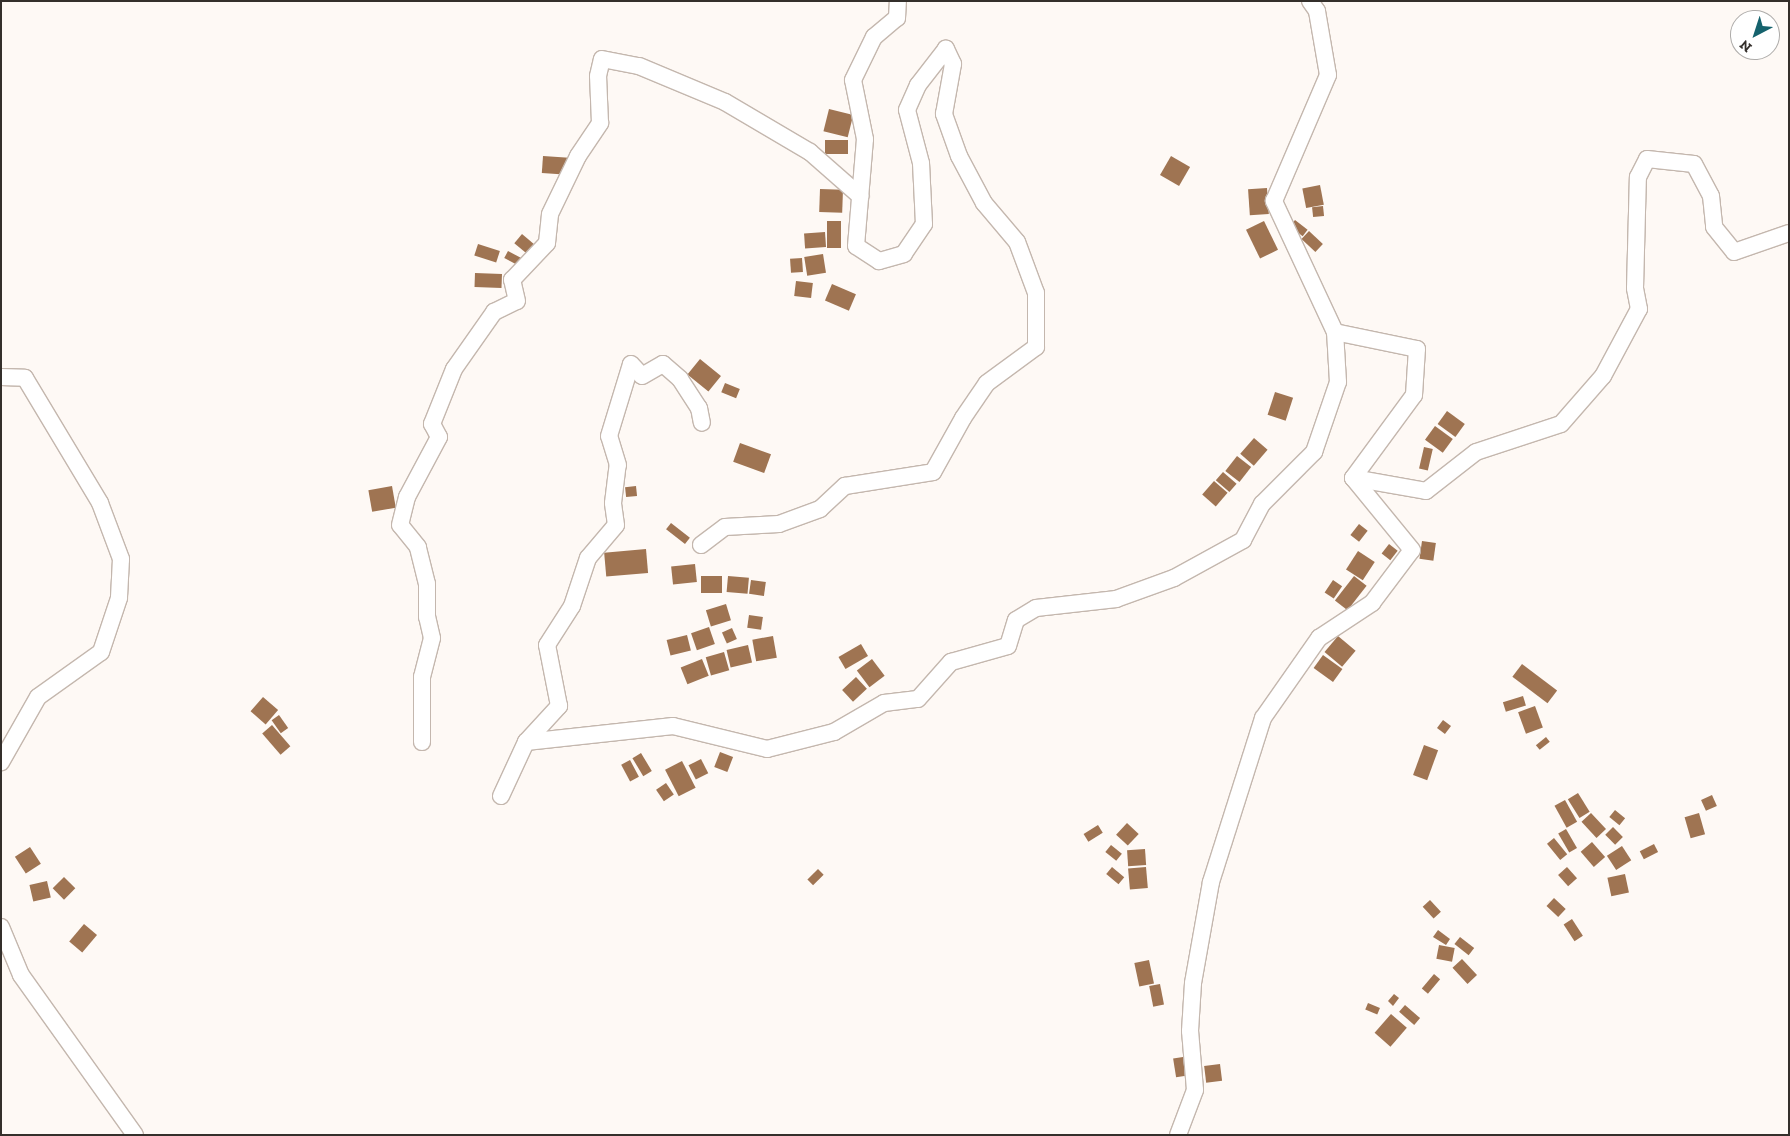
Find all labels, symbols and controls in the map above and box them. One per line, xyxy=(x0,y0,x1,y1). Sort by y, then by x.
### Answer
north arrow xyxy=(1730,10,1780,60)
text: N xyxy=(1736,36,1755,56)

